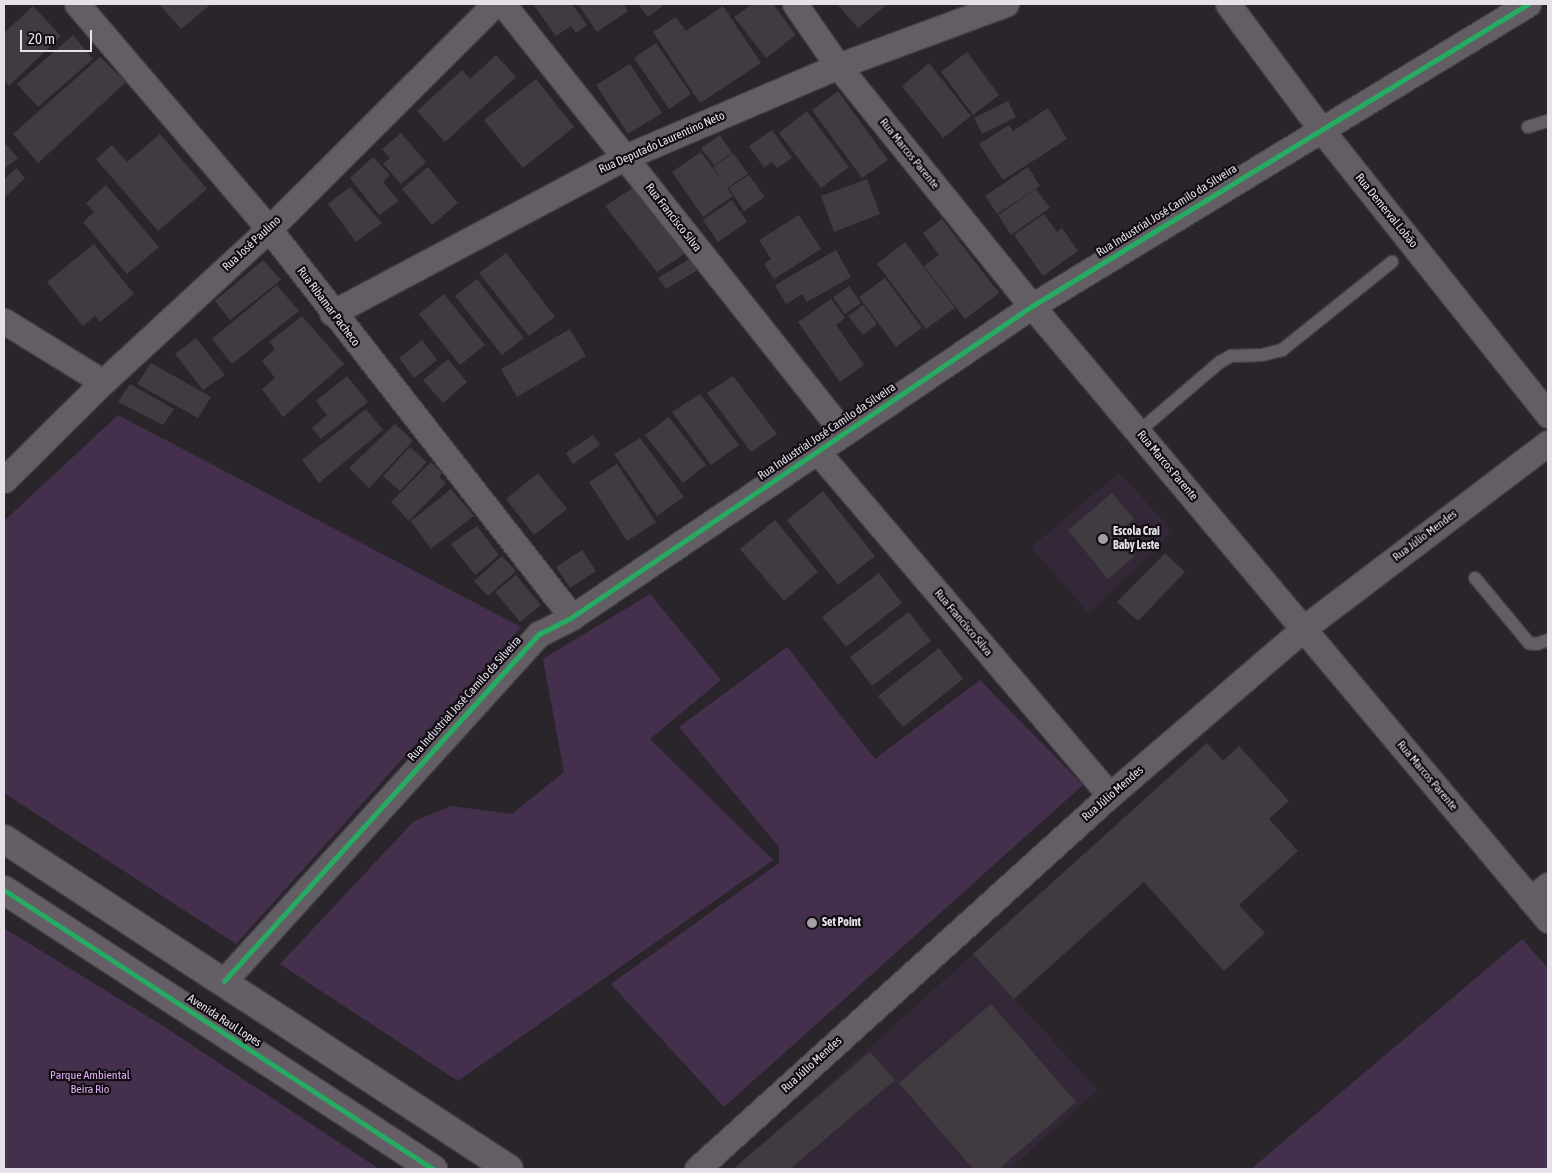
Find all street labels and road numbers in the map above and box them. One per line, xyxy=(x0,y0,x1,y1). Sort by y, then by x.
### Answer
street label: Rua Deputado Laurentino Neto xyxy=(597,109,727,177)
street label: Rua Marcos Parente xyxy=(876,116,942,192)
street label: Rua Industrial José Camilo da Silveira xyxy=(1094,162,1240,260)
street label: Rua Demerval Lobão xyxy=(1352,171,1420,251)
street label: Rua Francisco Silva xyxy=(642,181,704,255)
street label: Rua José Paulino xyxy=(220,213,284,275)
street label: Rua Ribamar Pacheco xyxy=(294,265,362,349)
street label: Rua Industrial José Camilo da Silveira xyxy=(755,380,899,484)
street label: Rua Marcos Parente xyxy=(1134,428,1200,504)
street label: Rua Júlio Mendes xyxy=(1390,507,1460,565)
street label: Rua Francisco Silva xyxy=(931,587,995,659)
street label: Rua Industrial José Camilo da Silveira xyxy=(405,634,525,764)
street label: Rua Marcos Parente xyxy=(1394,738,1460,814)
street label: Rua Júlio Mendes xyxy=(1079,763,1147,825)
street label: Avenida Raul Lopes xyxy=(184,992,264,1050)
street label: Rua Júlio Mendes xyxy=(779,1034,845,1096)

